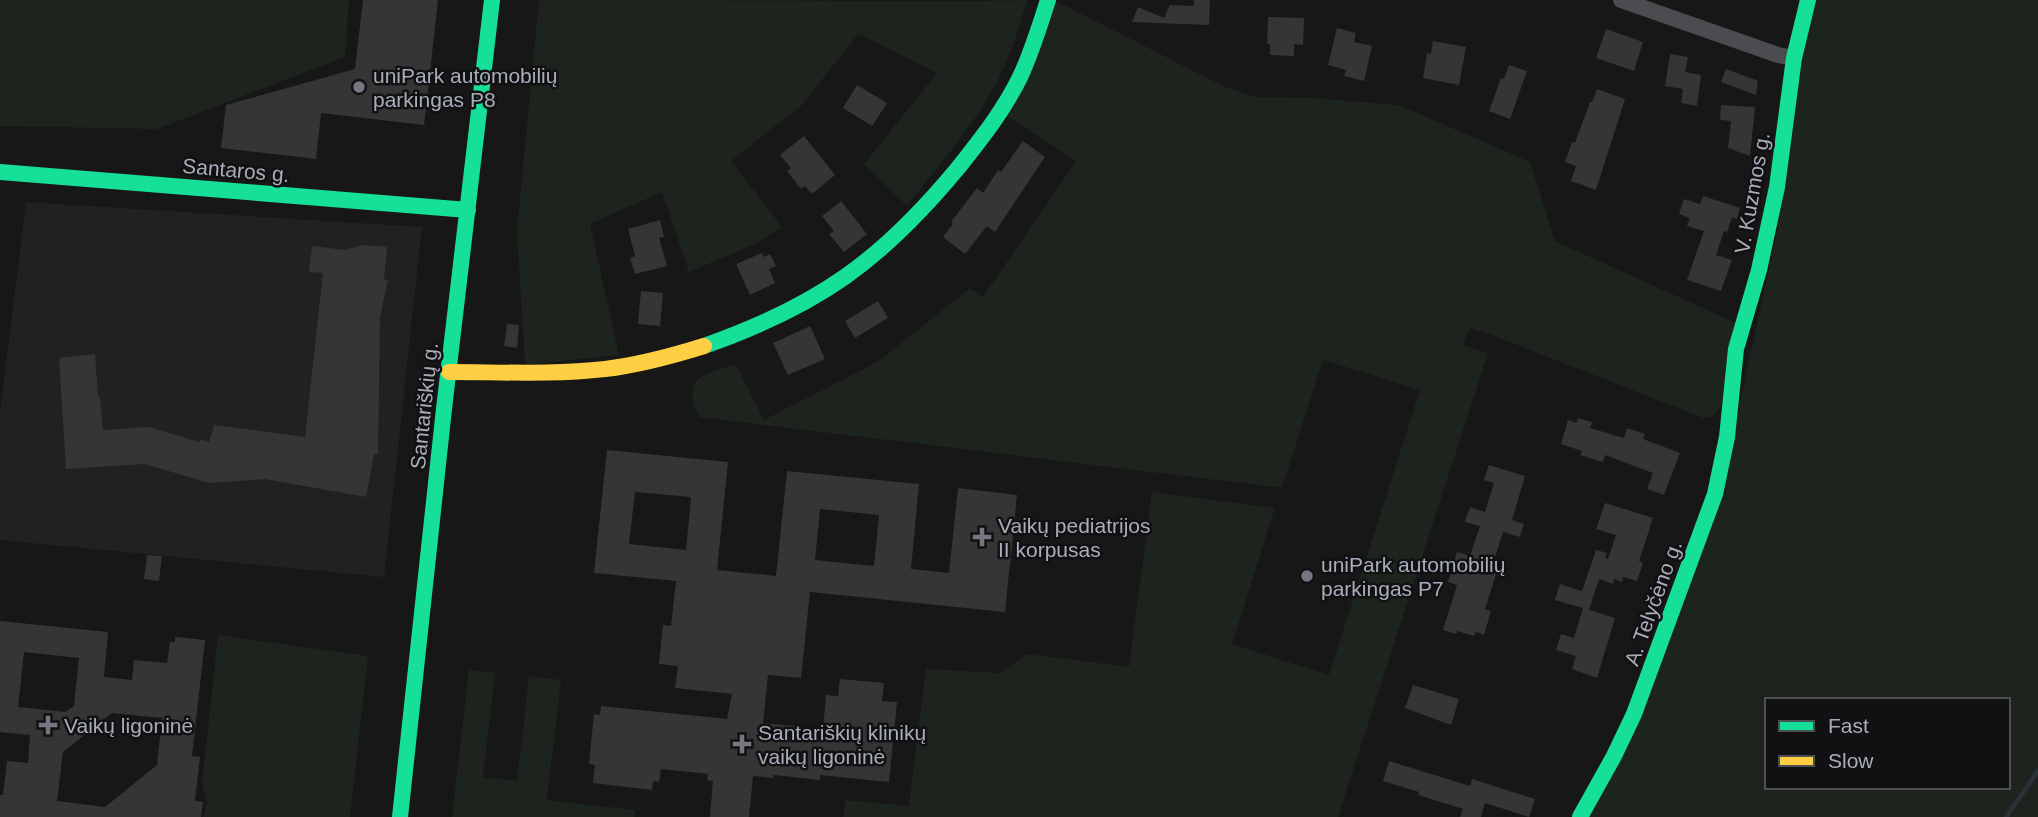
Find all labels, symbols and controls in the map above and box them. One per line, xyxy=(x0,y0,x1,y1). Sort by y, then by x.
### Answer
place label: uniPark automobilių parkingas P8 xyxy=(373,64,557,111)
marker: uniPark automobilių parkingas P8 xyxy=(351,79,367,95)
street label: V. Kuzmos g. xyxy=(1730,130,1774,256)
street label: Santaros g. xyxy=(181,154,291,186)
street label: Santariškių g. xyxy=(406,342,442,470)
place label: Vaikų pediatrijos II korpusas xyxy=(998,514,1151,561)
marker: Vaikų pediatrijos II korpusas xyxy=(972,527,992,547)
street label: A. Telyčėno g. xyxy=(1620,537,1686,669)
place label: uniPark automobilių parkingas P7 xyxy=(1321,553,1505,600)
marker: uniPark automobilių parkingas P7 xyxy=(1299,568,1315,584)
legend xyxy=(1765,698,2010,789)
place label: Vaikų ligoninė xyxy=(64,714,193,737)
text: Fast xyxy=(1828,714,1869,737)
marker: Vaikų ligoninė xyxy=(38,715,58,735)
place label: Santariškių klinikų vaikų ligoninė xyxy=(758,721,926,768)
marker: Santariškių klinikų vaikų ligoninė xyxy=(732,734,752,754)
text: Slow xyxy=(1828,749,1874,772)

